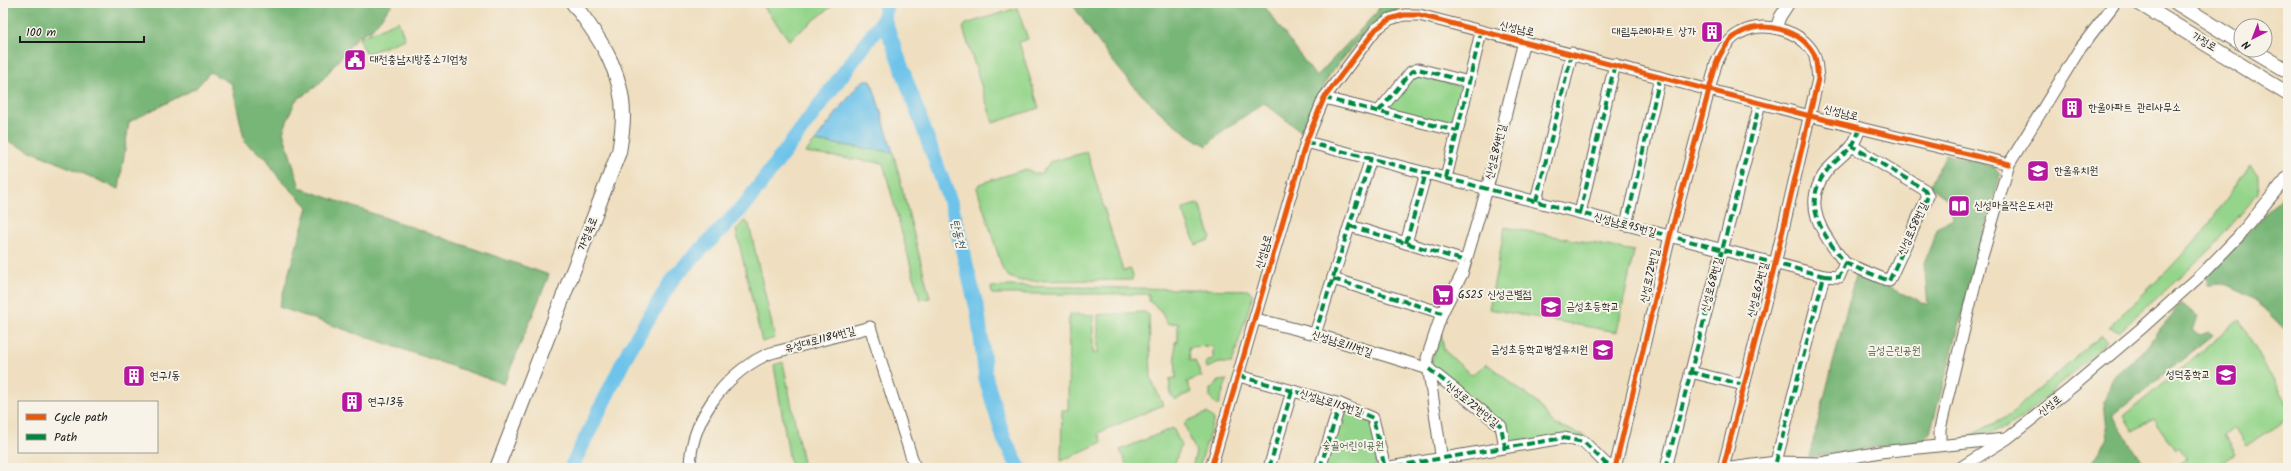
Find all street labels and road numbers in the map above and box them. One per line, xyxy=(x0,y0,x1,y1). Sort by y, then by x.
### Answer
street label: 신성남로 xyxy=(1498,16,1536,42)
street label: 가정로 xyxy=(2188,27,2220,57)
street label: 신성남로 xyxy=(1822,100,1860,126)
street label: 신성로84번길 xyxy=(1480,122,1512,182)
street label: 신성로58번길 xyxy=(1893,199,1933,259)
street label: 신성남로95번길 xyxy=(1592,208,1659,242)
street label: 가정북로 xyxy=(573,214,603,254)
street label: 신성남로 xyxy=(1250,232,1278,271)
street label: 신성로72번길 xyxy=(1635,247,1665,305)
street label: 신성로68번길 xyxy=(1696,255,1728,315)
street label: 신성로62번길 xyxy=(1742,260,1774,320)
street label: 유성대로1184번길 xyxy=(783,322,858,358)
street label: 신성남로111번길 xyxy=(1309,326,1375,362)
street label: 신성로72번안길 xyxy=(1441,378,1503,432)
street label: 신성남로115번길 xyxy=(1297,384,1365,422)
street label: 신성로 xyxy=(2034,391,2066,421)

